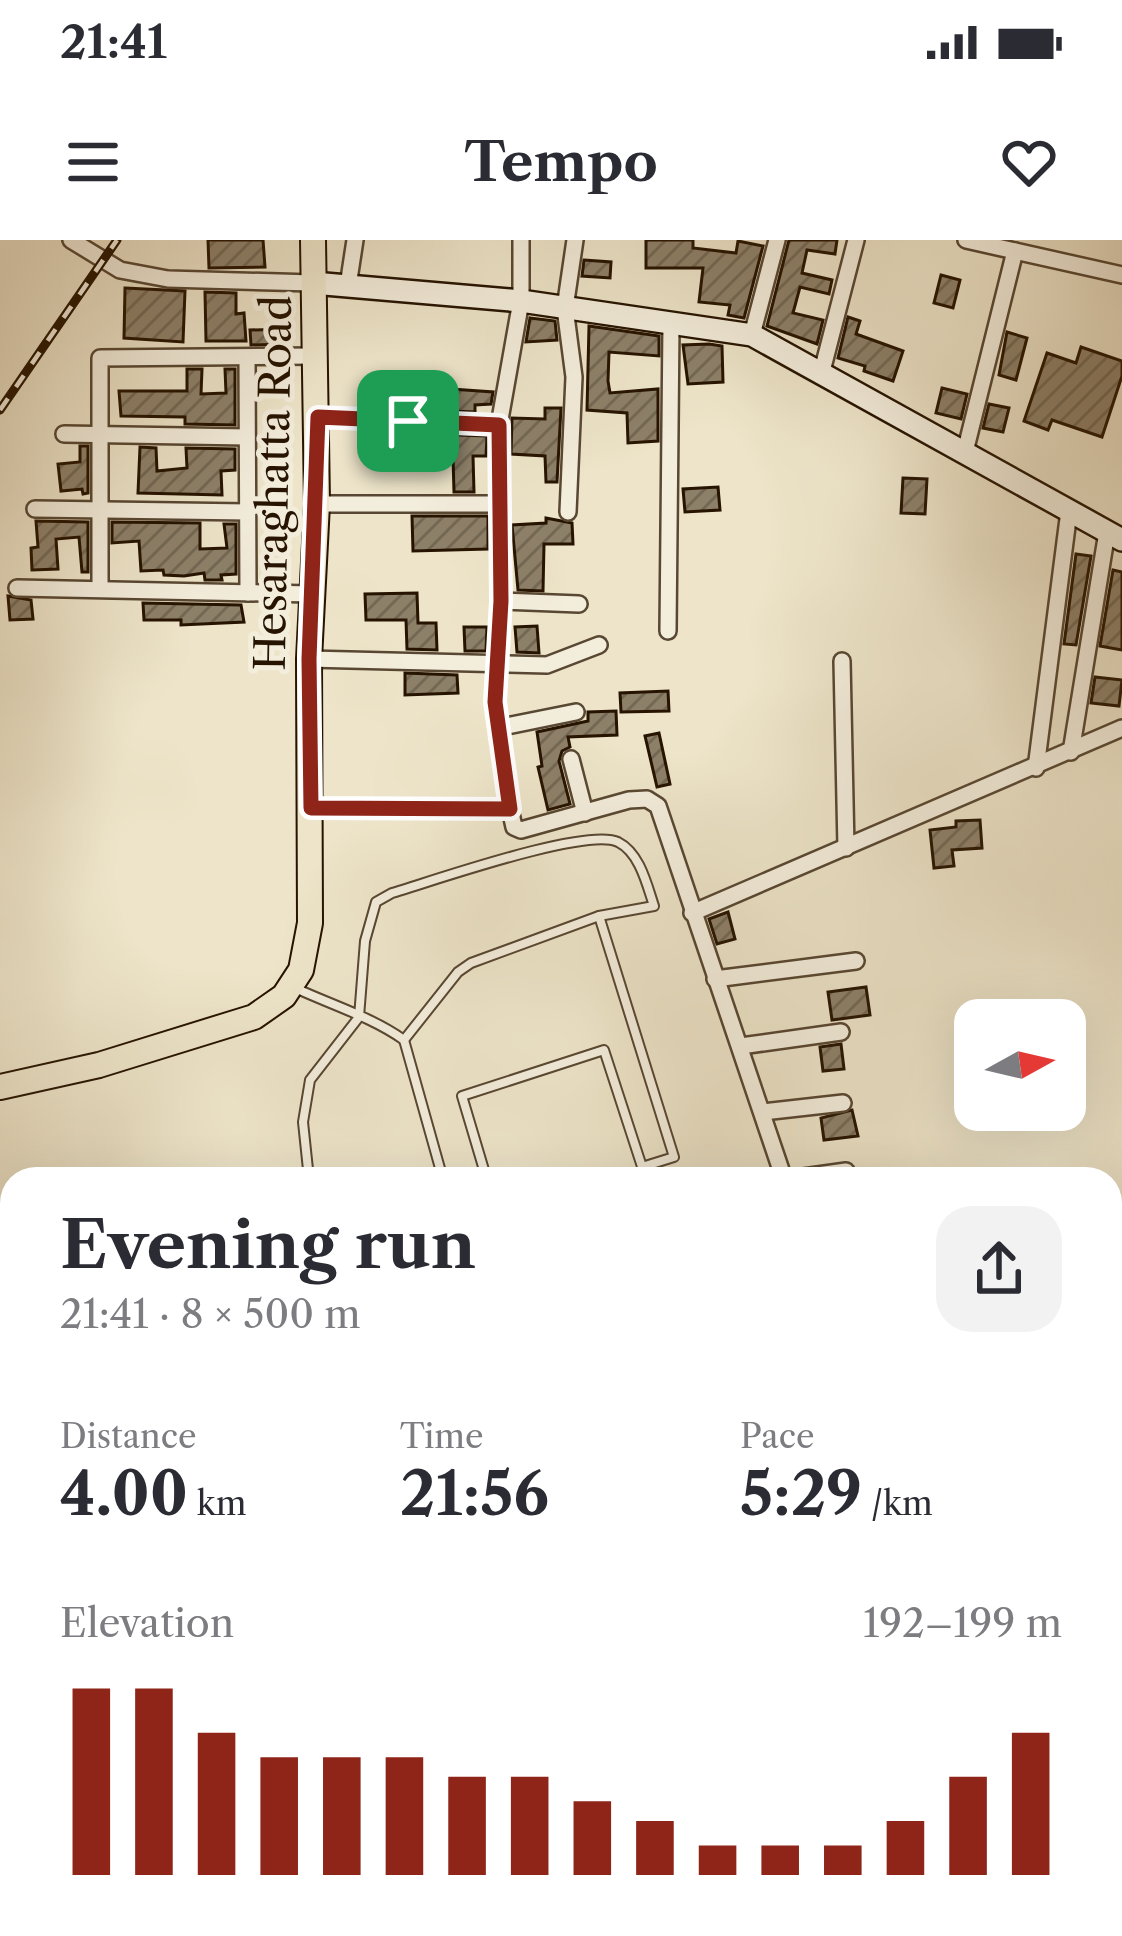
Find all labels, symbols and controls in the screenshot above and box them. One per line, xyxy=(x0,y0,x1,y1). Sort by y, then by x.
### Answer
text: 21:41 xyxy=(60,14,167,70)
icon: menu xyxy=(60,129,126,195)
text: Tempo xyxy=(464,129,658,195)
icon: heart xyxy=(996,129,1062,195)
street label: Hesaraghatta Road xyxy=(244,295,302,671)
pin xyxy=(357,370,459,472)
icon: arrive xyxy=(375,388,441,454)
north arrow xyxy=(954,999,1086,1131)
map controls xyxy=(954,999,1086,1131)
text: Evening run xyxy=(60,1204,476,1285)
button: share xyxy=(936,1206,1062,1332)
text: 21:41 · 8 × 500 m xyxy=(60,1290,361,1338)
text: Distance xyxy=(60,1416,197,1457)
text: Time xyxy=(400,1416,483,1457)
text: Pace xyxy=(740,1416,815,1457)
text: 4.00 xyxy=(60,1457,188,1531)
text: 21:56 xyxy=(400,1457,549,1531)
text: 5:29 xyxy=(740,1457,862,1531)
text: km xyxy=(188,1483,246,1524)
text: /km xyxy=(862,1483,933,1524)
text: Elevation xyxy=(60,1599,234,1647)
text: 192–199 m xyxy=(863,1599,1062,1647)

